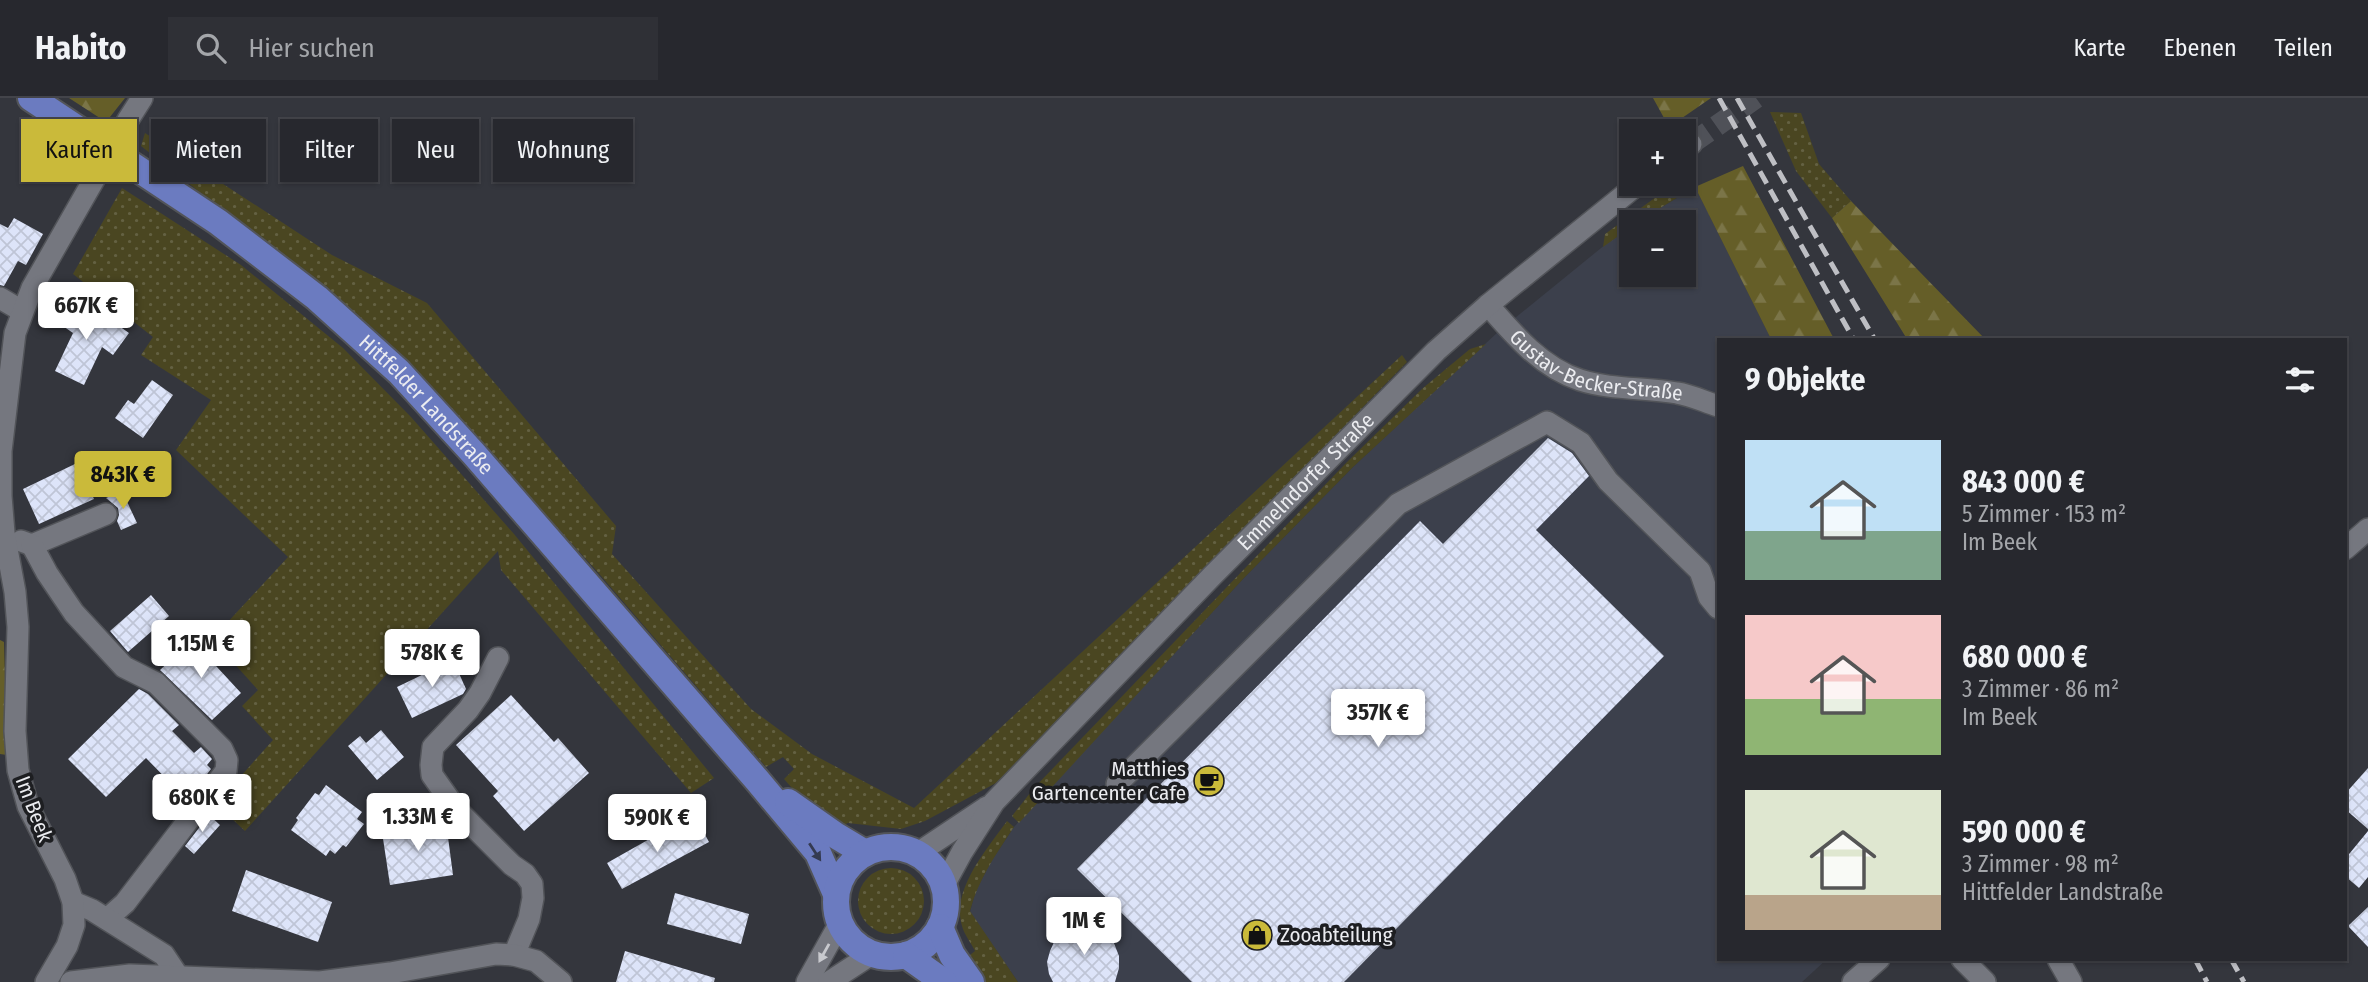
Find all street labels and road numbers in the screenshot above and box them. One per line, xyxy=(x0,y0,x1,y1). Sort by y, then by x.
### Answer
street label: Gustav-Becker-Straße xyxy=(1504,324,1685,407)
street label: Hittfelder Landstraße xyxy=(353,329,499,480)
street label: Emmelndorfer Straße xyxy=(1232,408,1380,556)
street label: Im Beek xyxy=(10,772,59,846)

